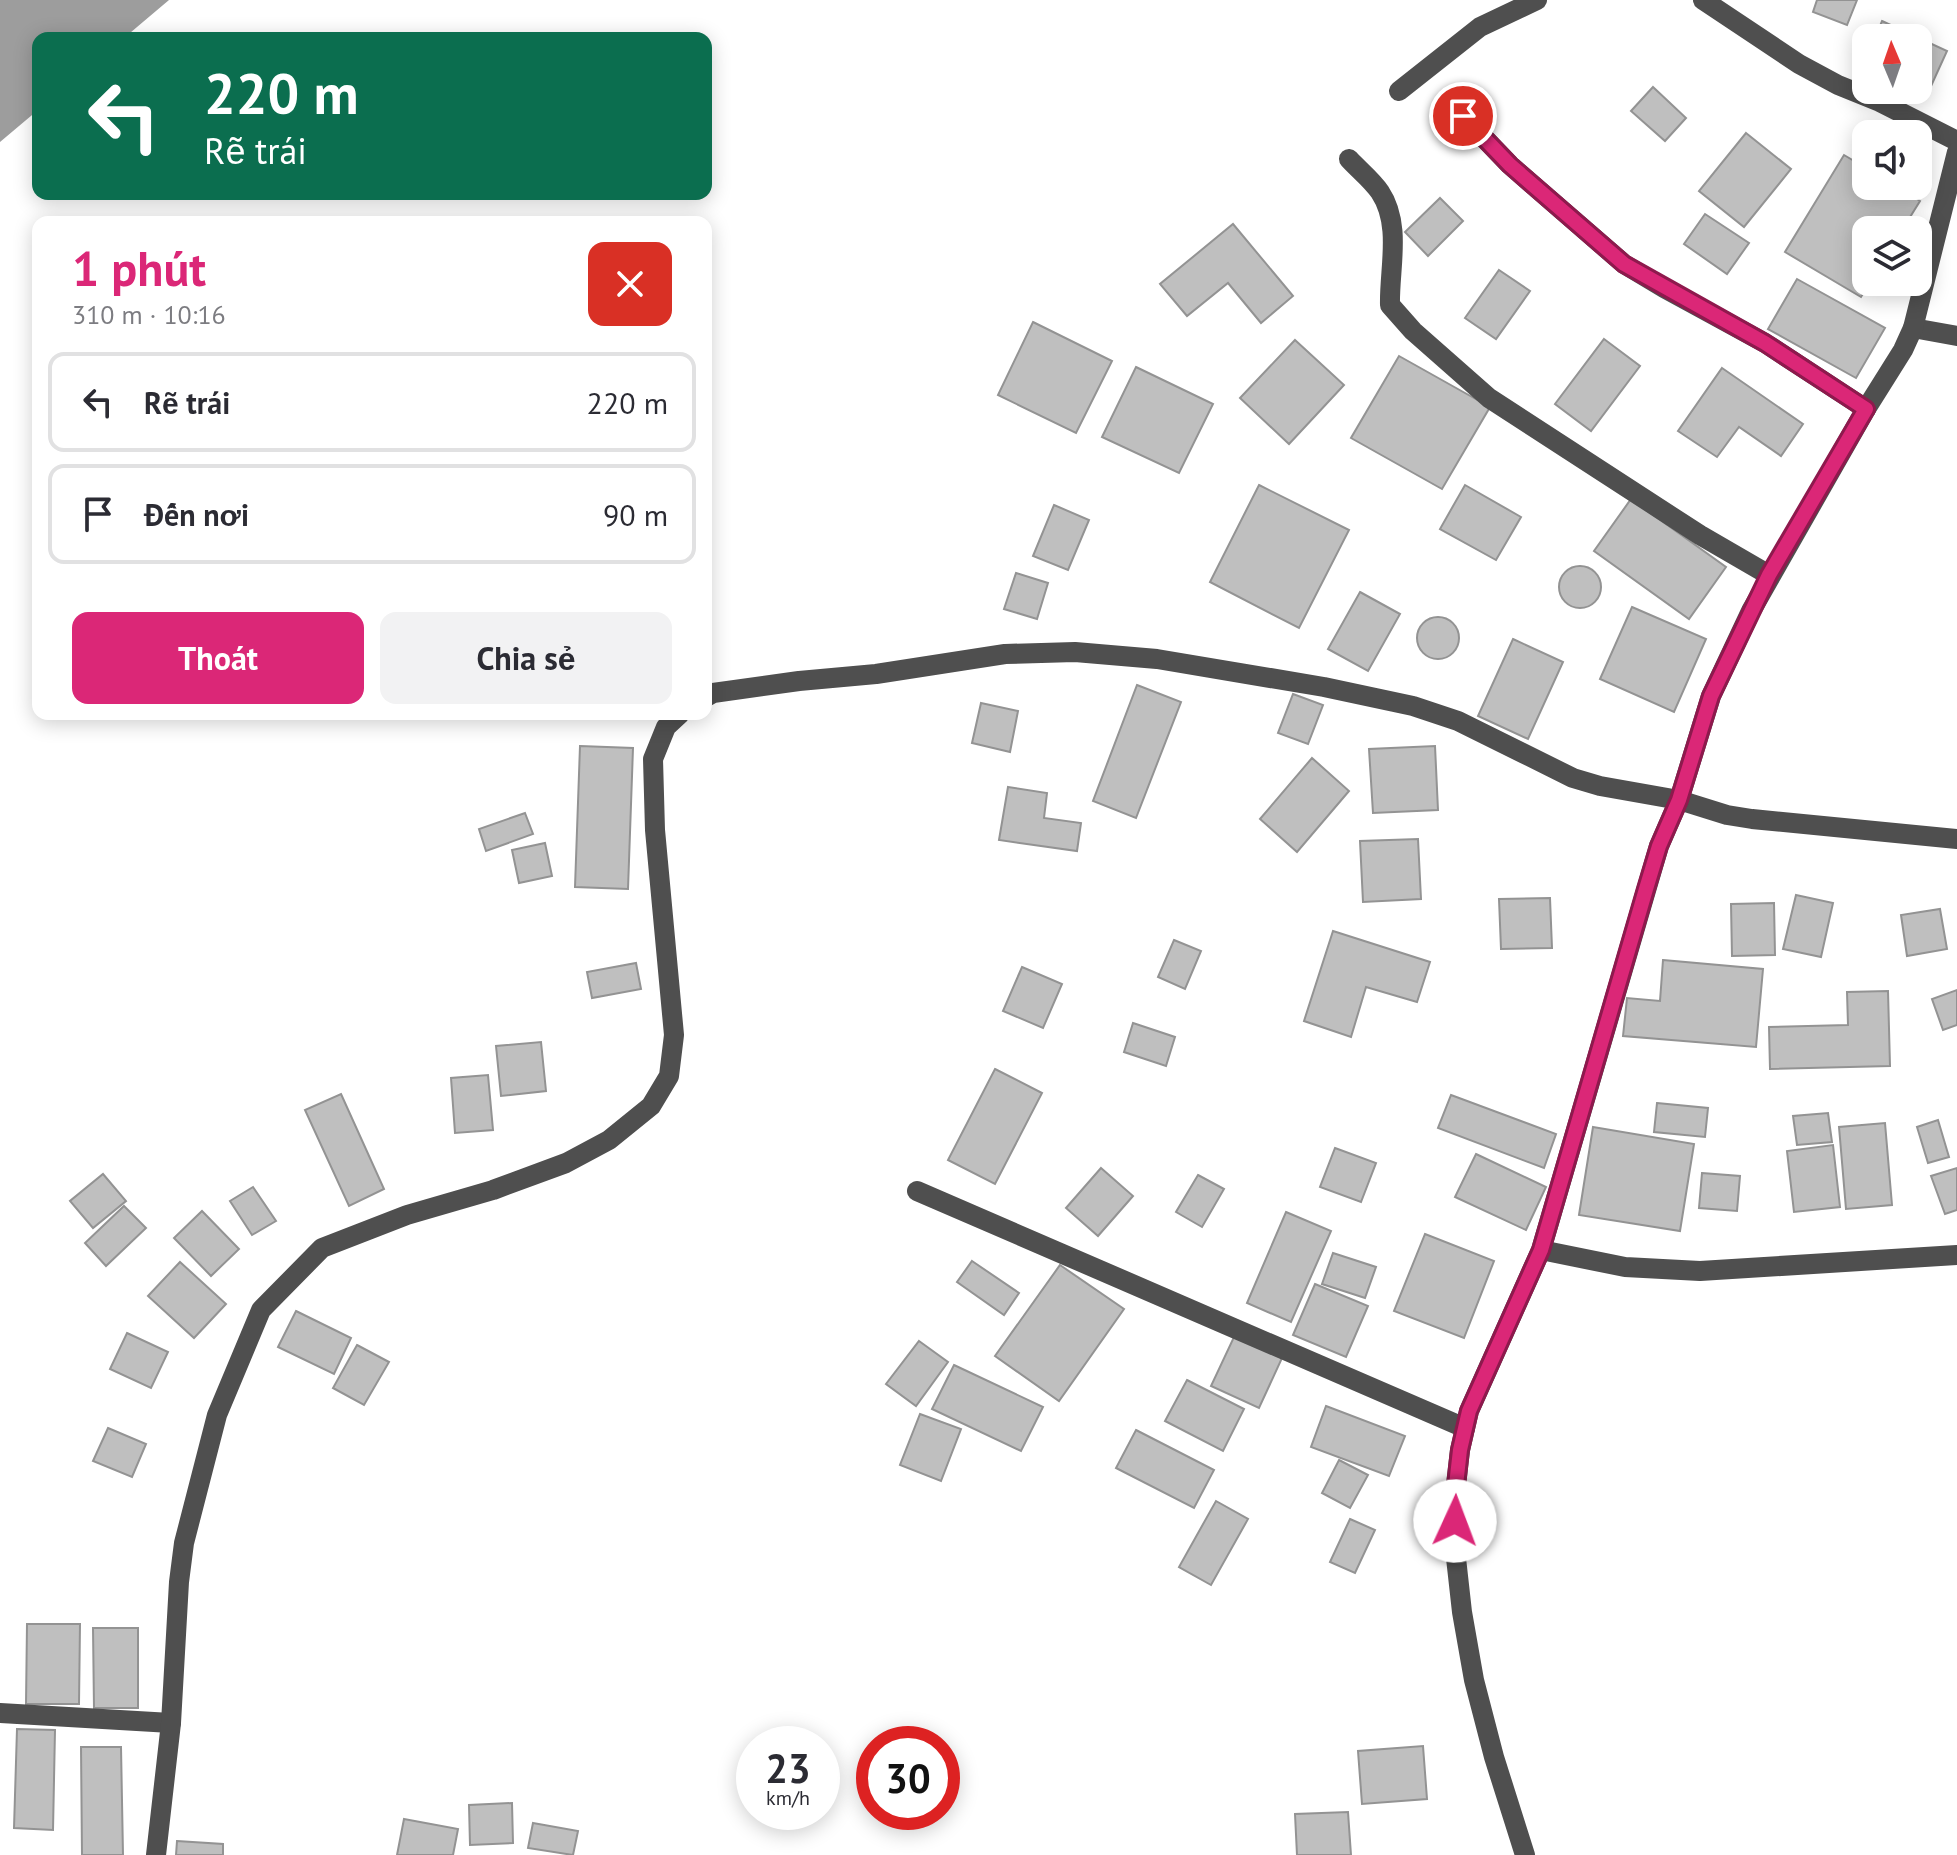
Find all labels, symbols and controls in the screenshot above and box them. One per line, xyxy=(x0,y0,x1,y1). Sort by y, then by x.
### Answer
north arrow xyxy=(1852,24,1932,104)
map controls xyxy=(1852,24,1932,296)
text: 220 m xyxy=(204,57,359,129)
icon: left xyxy=(72,64,176,168)
pin xyxy=(1429,82,1497,150)
icon: arrive xyxy=(1441,94,1485,138)
button: sound xyxy=(1852,120,1932,200)
text: Rẽ trái xyxy=(204,127,307,174)
button: layers xyxy=(1852,216,1932,296)
text: 1 phút xyxy=(72,237,206,299)
button: close xyxy=(588,242,672,326)
text: 310 m · 10:16 xyxy=(72,298,226,331)
icon: left xyxy=(76,380,120,424)
text: Rẽ trái xyxy=(144,383,230,422)
text: 220 m xyxy=(587,383,668,422)
icon: arrive xyxy=(76,492,120,536)
text: Đến nơi xyxy=(144,495,249,534)
text: 90 m xyxy=(603,495,668,534)
button: Thoát xyxy=(72,612,364,704)
button: Chia sẻ xyxy=(380,612,672,704)
position arrow xyxy=(1413,1479,1497,1563)
speed limit sign: 30 xyxy=(856,1726,960,1830)
text: 23 xyxy=(765,1742,811,1794)
text: km/h xyxy=(766,1785,810,1811)

